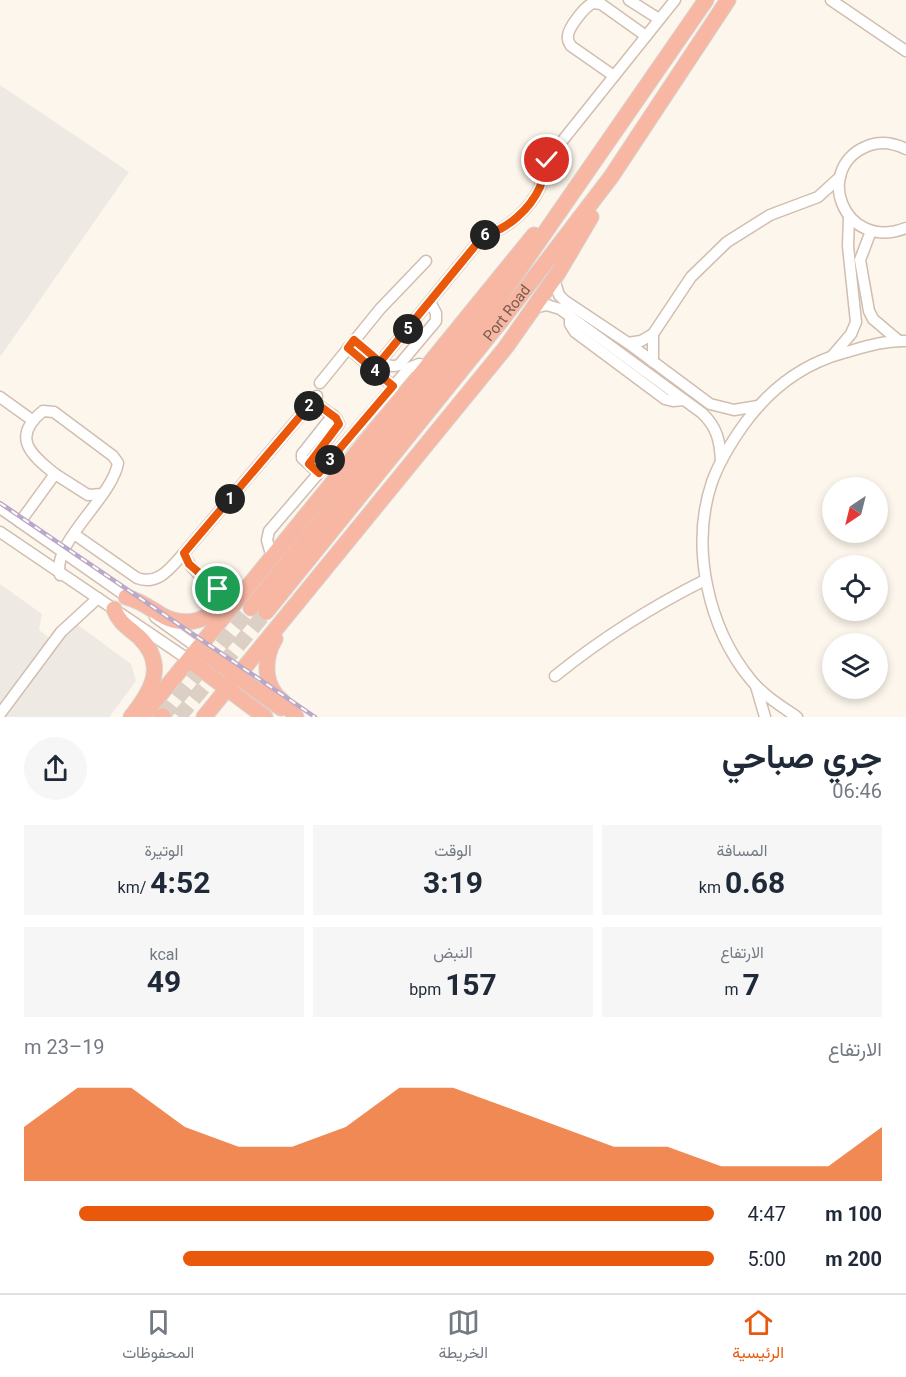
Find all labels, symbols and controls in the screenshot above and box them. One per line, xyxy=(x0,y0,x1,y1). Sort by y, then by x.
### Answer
pin xyxy=(521,134,572,185)
icon: check xyxy=(530,143,563,176)
pin: 6 xyxy=(470,220,500,250)
text: 6 xyxy=(480,225,490,244)
street label: Port Road xyxy=(479,281,534,345)
pin: 5 xyxy=(393,314,423,344)
text: 5 xyxy=(403,319,413,338)
pin: 4 xyxy=(360,356,390,386)
text: 4 xyxy=(370,361,380,380)
pin: 2 xyxy=(294,391,324,421)
text: 2 xyxy=(304,396,314,415)
pin: 3 xyxy=(315,445,345,475)
text: 3 xyxy=(325,450,335,469)
north arrow xyxy=(822,477,888,543)
map controls xyxy=(822,477,888,699)
pin: 1 xyxy=(215,484,245,514)
text: 1 xyxy=(225,489,235,508)
button: locate xyxy=(822,555,888,621)
pin xyxy=(192,563,243,614)
icon: arrive xyxy=(201,572,234,605)
button: layers xyxy=(822,633,888,699)
button: share xyxy=(24,737,87,800)
text: جري صباحي xyxy=(722,737,882,776)
text: 06:46 xyxy=(832,779,882,803)
text: الوتيرة xyxy=(144,841,184,860)
text: الوقت xyxy=(434,841,472,860)
text: المسافة xyxy=(717,841,767,860)
text: 4:52 xyxy=(150,865,210,900)
text: 3:19 xyxy=(423,865,483,900)
text: 0.68 xyxy=(725,865,785,900)
text: /km xyxy=(118,878,150,897)
text: km xyxy=(699,878,725,897)
text: النبض xyxy=(433,943,473,962)
text: الارتفاع xyxy=(720,943,764,962)
text: kcal xyxy=(150,945,178,964)
text: 49 xyxy=(147,964,181,999)
text: 157 xyxy=(445,967,497,1002)
text: 7 xyxy=(742,967,760,1002)
text: bpm xyxy=(409,980,445,999)
text: m xyxy=(724,980,742,999)
text: 19–23 m xyxy=(24,1035,105,1059)
text: الارتفاع xyxy=(828,1037,882,1061)
text: 4:47 xyxy=(747,1202,786,1226)
text: 100 m xyxy=(825,1202,882,1226)
text: 5:00 xyxy=(747,1247,786,1271)
text: 200 m xyxy=(825,1247,882,1271)
tab: المحفوظات xyxy=(122,1306,194,1367)
tab: الخريطة xyxy=(438,1306,488,1367)
tab: الرئيسية xyxy=(732,1306,784,1367)

